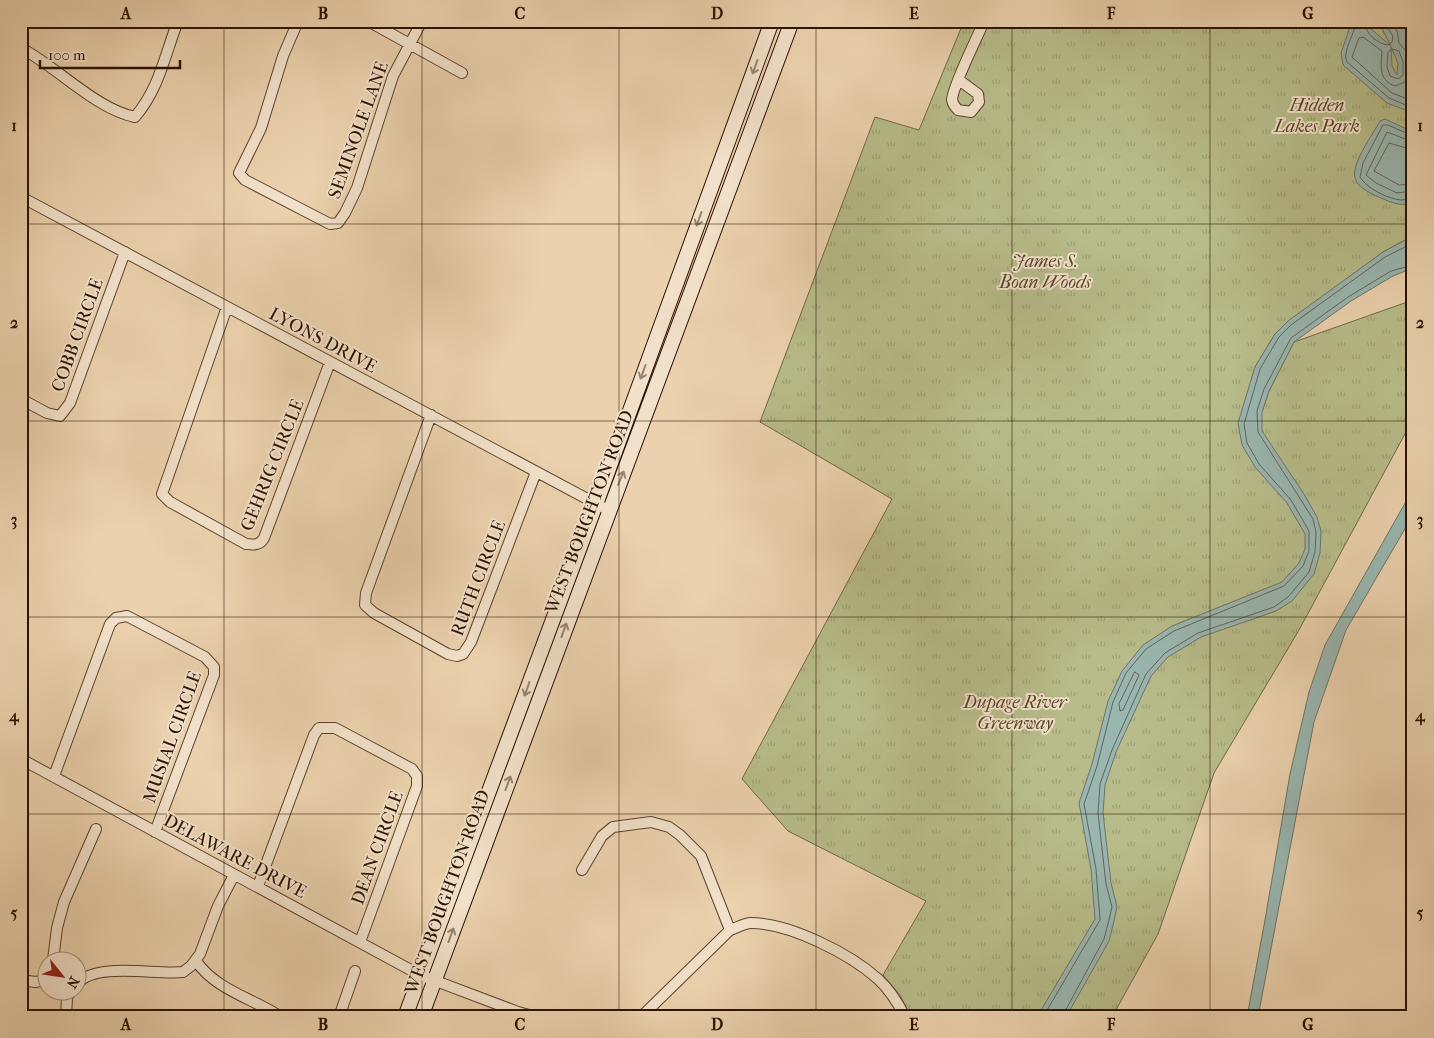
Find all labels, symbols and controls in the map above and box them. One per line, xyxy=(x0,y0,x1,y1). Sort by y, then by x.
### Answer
text: A xyxy=(120,4,132,23)
text: B xyxy=(318,4,328,23)
text: C xyxy=(515,4,526,23)
text: D xyxy=(711,4,723,23)
text: E xyxy=(909,4,919,23)
text: F xyxy=(1106,4,1116,23)
text: G xyxy=(1302,4,1314,23)
scale bar xyxy=(40,38,180,70)
text: 100 m xyxy=(48,46,86,64)
street label: SEMINOLE LANE xyxy=(324,59,393,202)
one-way arrow xyxy=(750,59,759,74)
park label: Hidden Lakes Park xyxy=(1272,95,1360,137)
text: 1 xyxy=(11,116,17,135)
text: 1 xyxy=(1417,116,1423,135)
one-way arrow xyxy=(694,211,703,227)
park label: James S. Boan Woods xyxy=(998,251,1091,293)
street label: COBB CIRCLE xyxy=(47,276,108,395)
street label: LYONS DRIVE xyxy=(265,303,380,378)
text: 2 xyxy=(10,313,18,332)
text: 2 xyxy=(1416,313,1424,332)
one-way arrow xyxy=(638,364,647,379)
street label: GEHRIG CIRCLE xyxy=(236,396,308,534)
street label: WEST BOUGHTON ROAD xyxy=(541,408,638,618)
one-way arrow xyxy=(617,471,627,486)
text: 3 xyxy=(11,510,17,530)
text: 3 xyxy=(1417,510,1423,530)
street label: RUTH CIRCLE xyxy=(447,517,510,639)
one-way arrow xyxy=(560,623,569,638)
street label: MUSIAL CIRCLE xyxy=(139,668,206,806)
one-way arrow xyxy=(522,681,531,696)
park label: Dupage River Greenway xyxy=(962,692,1068,734)
text: 4 xyxy=(8,706,20,726)
text: 4 xyxy=(1414,706,1426,726)
one-way arrow xyxy=(504,775,513,791)
street label: WEST BOUGHTON ROAD xyxy=(400,787,494,998)
street label: DEAN CIRCLE xyxy=(347,789,408,908)
street label: DELAWARE DRIVE xyxy=(160,810,310,903)
text: 5 xyxy=(11,903,18,922)
text: 5 xyxy=(1417,903,1424,922)
one-way arrow xyxy=(447,928,456,943)
north arrow xyxy=(38,950,88,1000)
text: N xyxy=(63,973,83,991)
text: A xyxy=(120,1015,132,1034)
text: B xyxy=(318,1015,328,1034)
text: C xyxy=(515,1015,526,1034)
text: D xyxy=(711,1015,723,1034)
text: E xyxy=(909,1015,919,1034)
text: F xyxy=(1106,1015,1116,1034)
text: G xyxy=(1302,1015,1314,1034)

